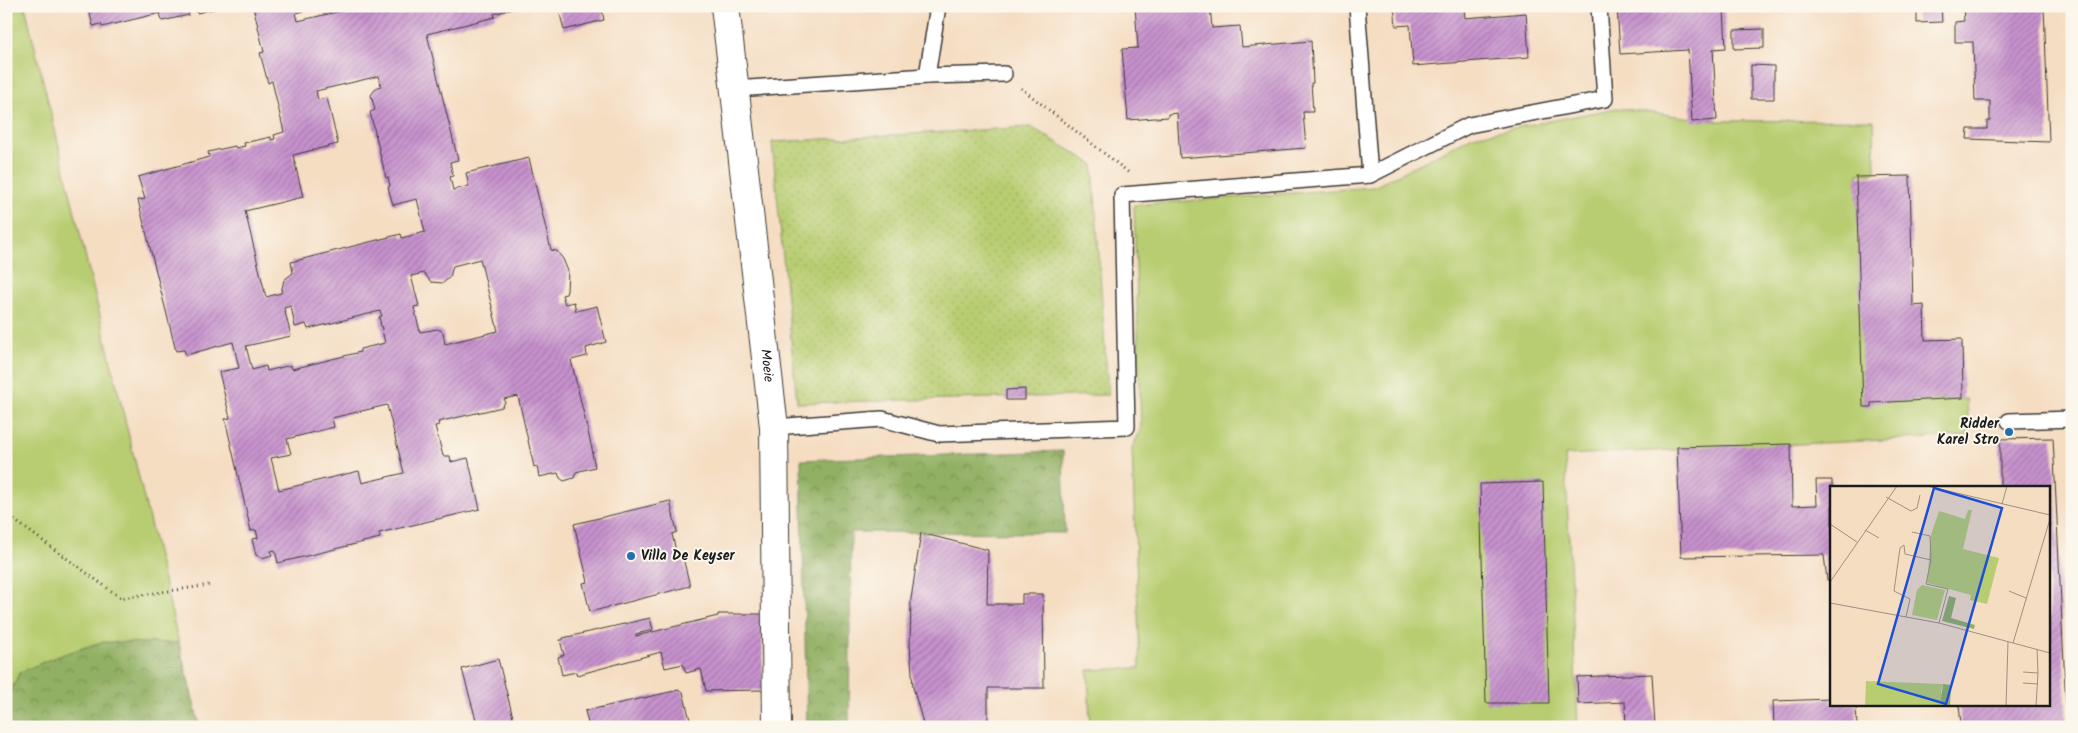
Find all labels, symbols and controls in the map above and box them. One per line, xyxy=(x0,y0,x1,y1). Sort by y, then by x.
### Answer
street label: Moeie xyxy=(754,348,780,384)
place label: Ridder Karel Stro xyxy=(1937,413,2000,451)
marker: Ridder Karel Stro xyxy=(2003,426,2015,438)
inset map xyxy=(1830,486,2050,706)
place label: Villa De Keyser xyxy=(641,545,736,567)
marker: Villa De Keyser xyxy=(625,550,637,562)

